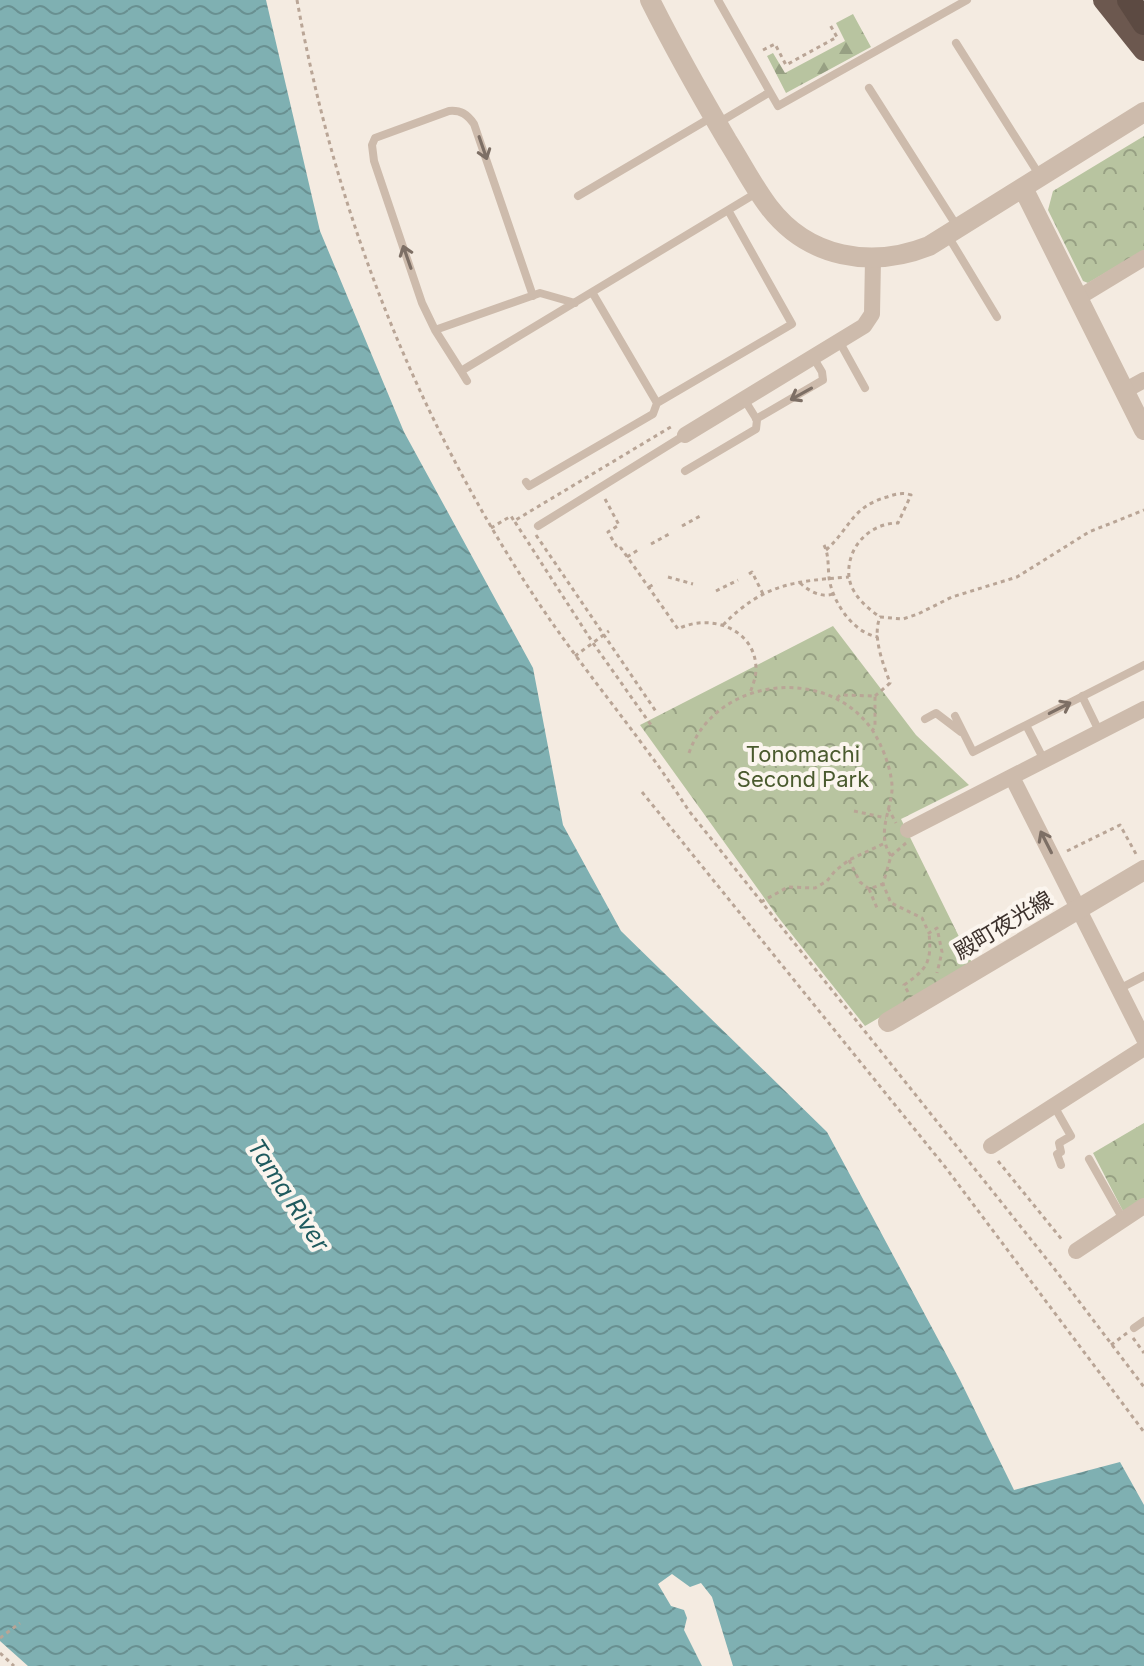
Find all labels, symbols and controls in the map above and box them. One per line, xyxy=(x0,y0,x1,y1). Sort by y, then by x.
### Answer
one-way arrow xyxy=(476,135,491,160)
one-way arrow xyxy=(398,245,413,270)
one-way arrow xyxy=(790,386,813,402)
one-way arrow xyxy=(1047,699,1071,715)
park label: Tonomachi Second Park xyxy=(737,741,869,792)
one-way arrow xyxy=(1038,831,1053,855)
street label: 殿町夜光線 xyxy=(949,886,1057,964)
water label: Tama River xyxy=(241,1133,336,1257)

